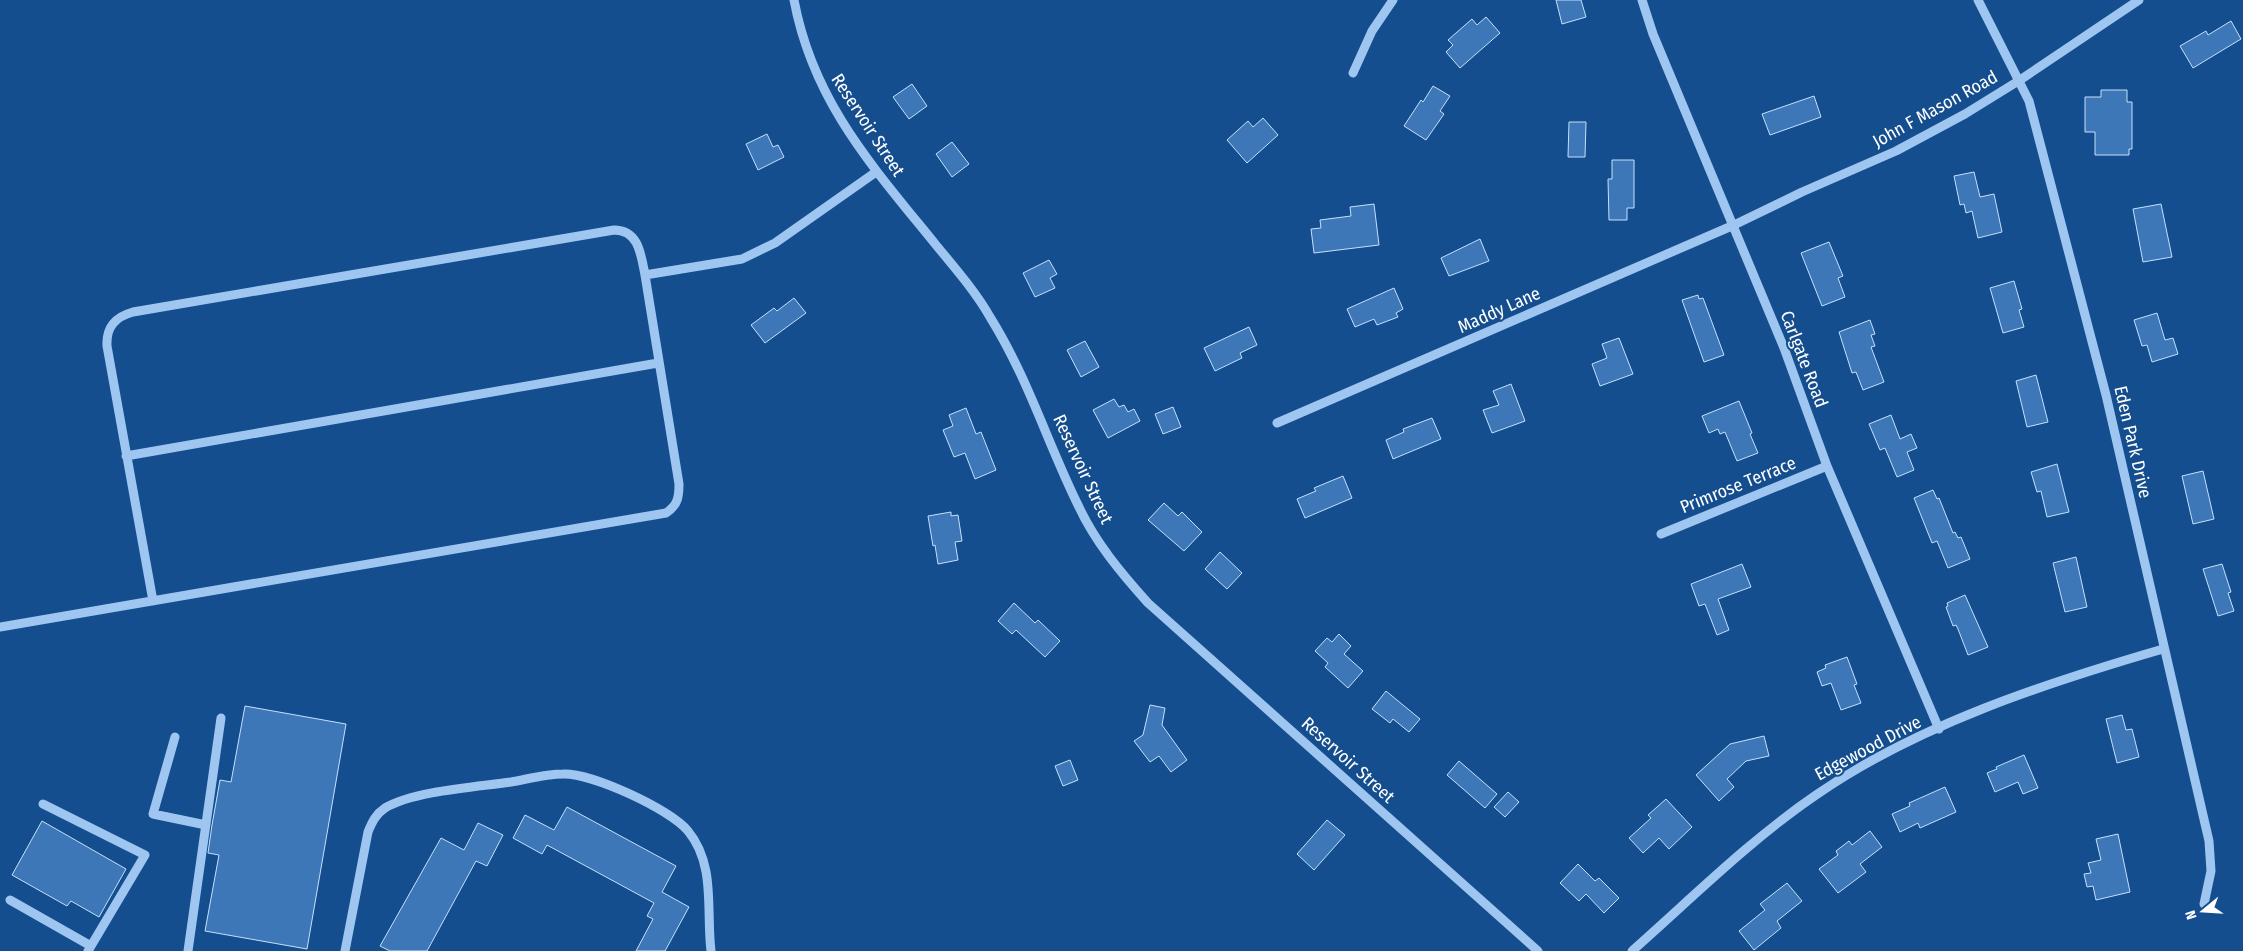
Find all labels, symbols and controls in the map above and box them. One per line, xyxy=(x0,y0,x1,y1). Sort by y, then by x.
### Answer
street label: John F Mason Road xyxy=(1869,66,2001,152)
street label: Reservoir Street xyxy=(827,70,909,181)
street label: Maddy Lane xyxy=(1454,282,1544,338)
street label: Carlgate Road xyxy=(1775,308,1833,410)
street label: Eden Park Drive xyxy=(2109,384,2157,500)
street label: Reservoir Street xyxy=(1048,411,1118,527)
street label: Primrose Terrace xyxy=(1677,452,1799,518)
street label: Edgewood Drive xyxy=(1811,711,1925,785)
street label: Reservoir Street xyxy=(1297,712,1399,808)
north arrow xyxy=(2178,886,2228,936)
text: N xyxy=(2182,908,2200,921)

